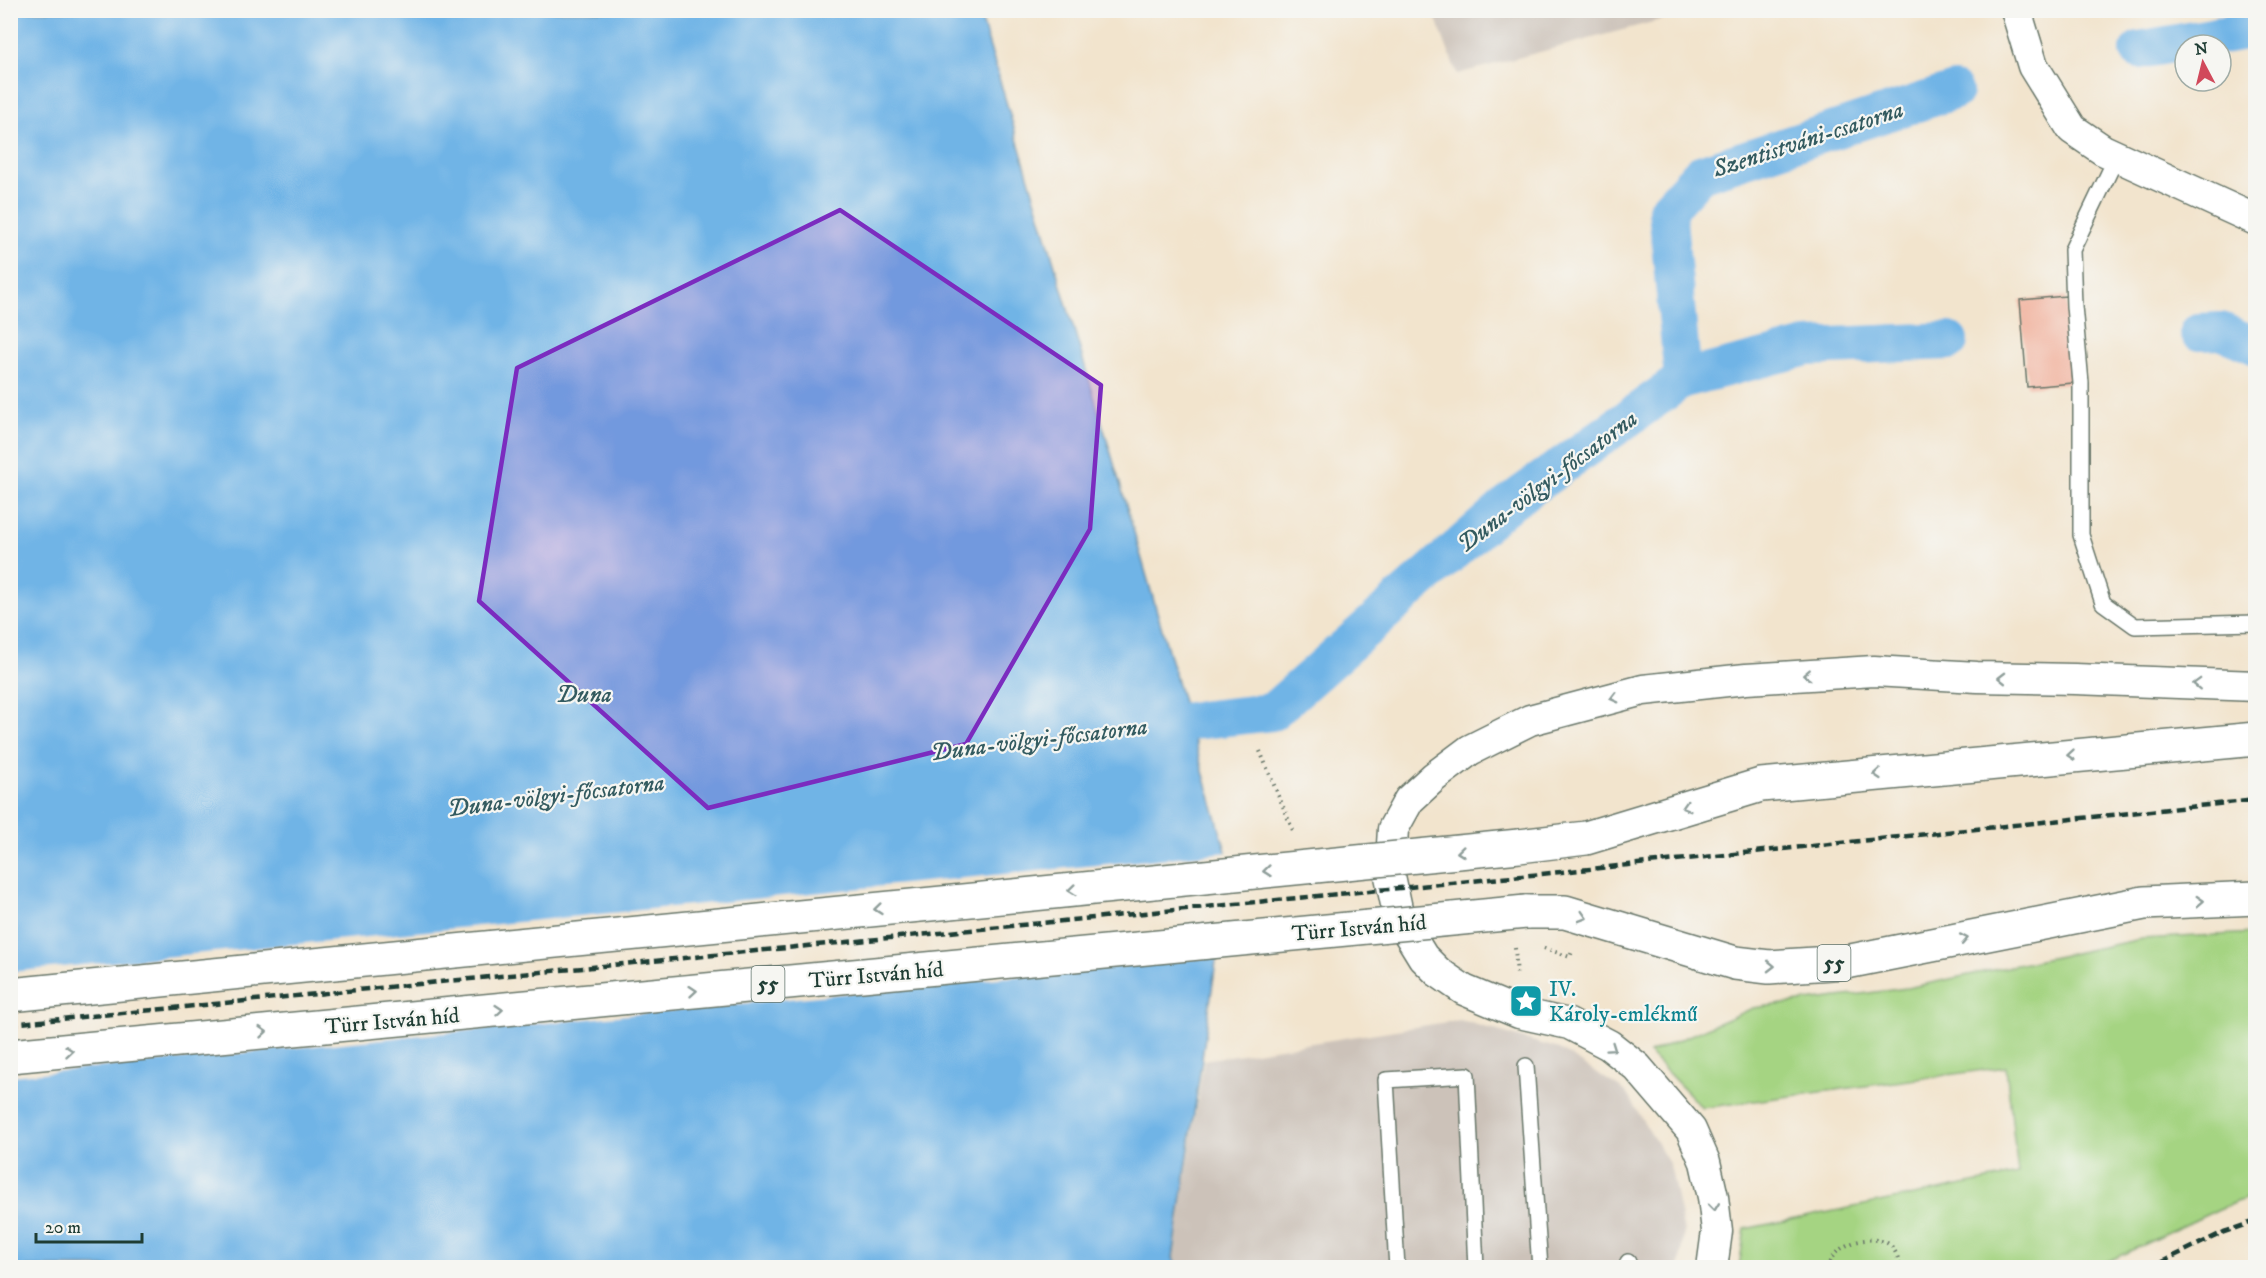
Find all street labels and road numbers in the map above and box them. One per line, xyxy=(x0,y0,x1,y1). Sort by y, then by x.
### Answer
street label: Türr István híd xyxy=(1291,909,1427,948)
road number: 55 xyxy=(1818,945,1850,981)
street label: Türr István híd xyxy=(808,956,944,995)
road number: 55 xyxy=(752,966,784,1002)
street label: Türr István híd xyxy=(324,1002,460,1041)

